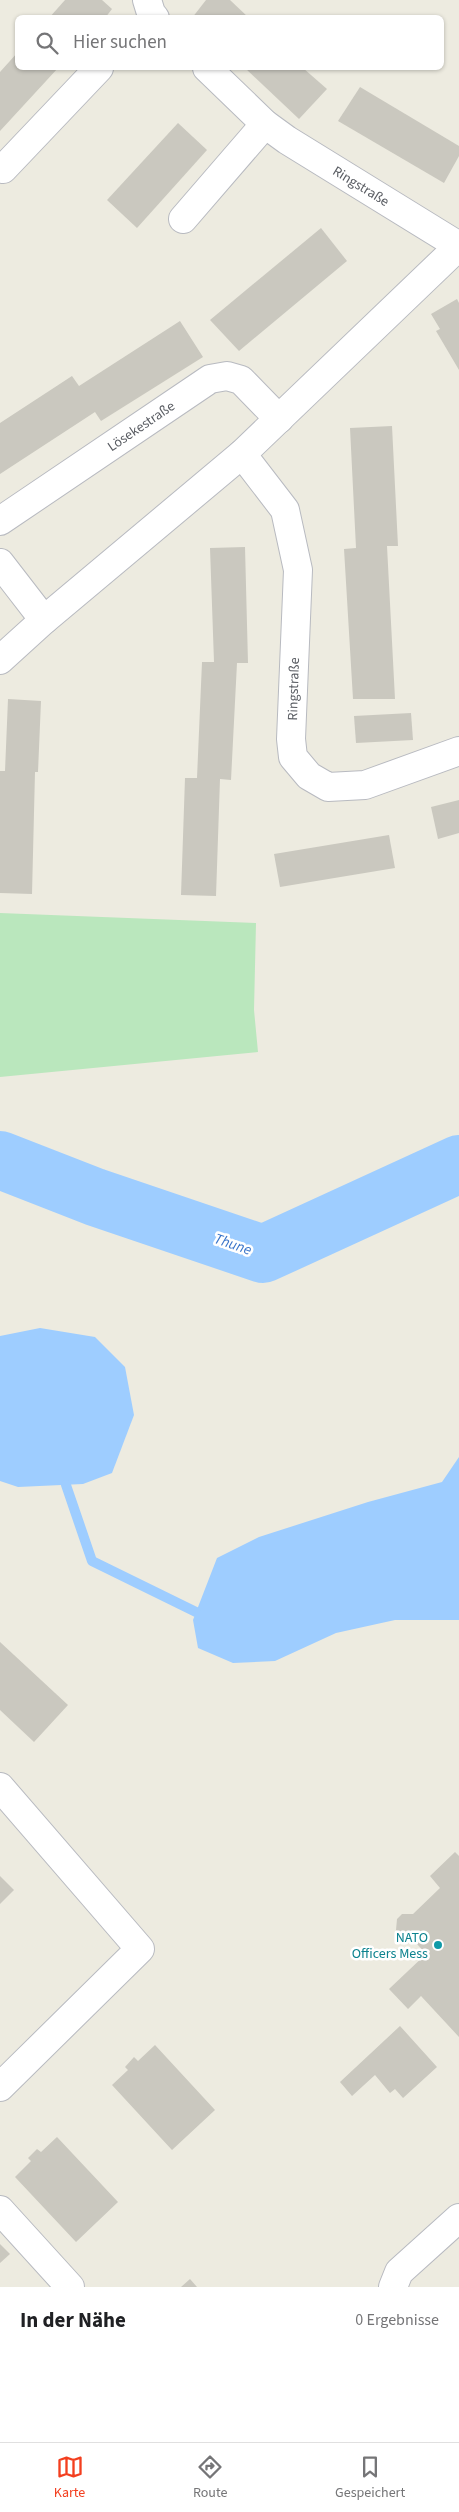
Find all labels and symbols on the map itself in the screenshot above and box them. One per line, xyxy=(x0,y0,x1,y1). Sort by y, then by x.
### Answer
street label: Ringstraße xyxy=(329,162,393,212)
street label: Lösekestraße xyxy=(104,397,179,457)
street label: Ringstraße xyxy=(283,657,305,721)
water label: Thune xyxy=(211,1228,254,1261)
place label: NATO Officers Mess xyxy=(352,1928,428,1964)
marker: NATO Officers Mess xyxy=(432,1939,444,1951)

